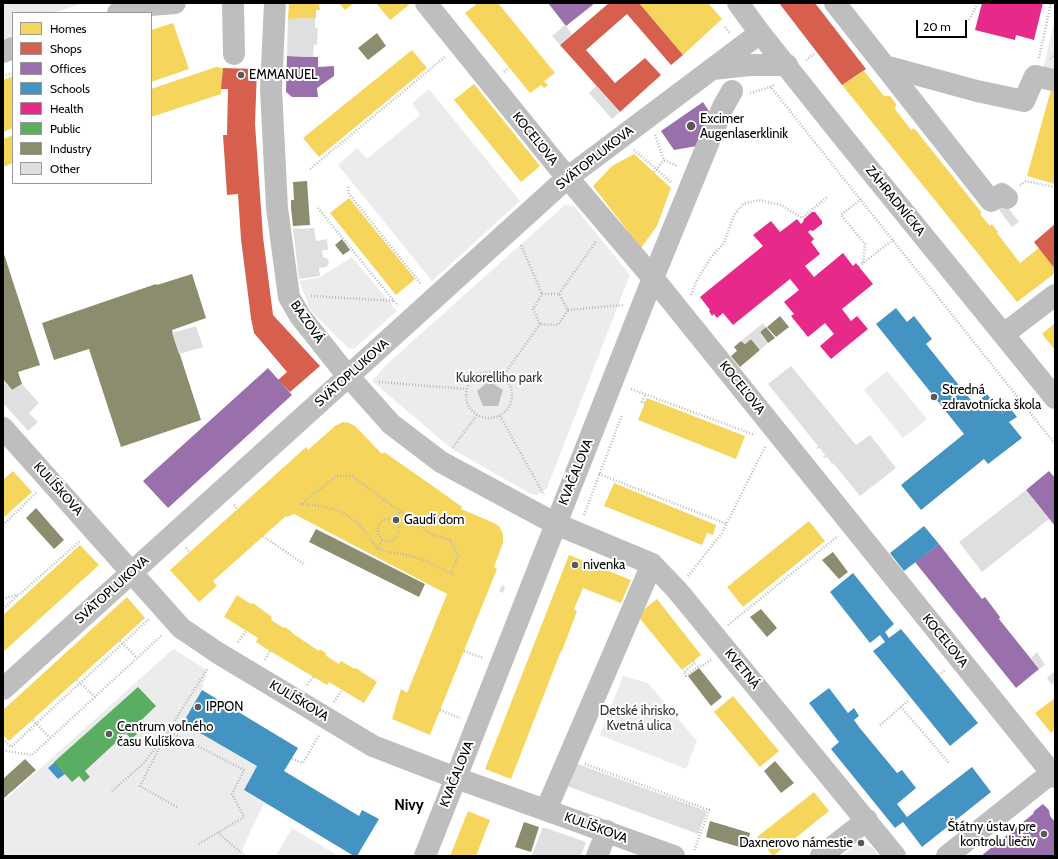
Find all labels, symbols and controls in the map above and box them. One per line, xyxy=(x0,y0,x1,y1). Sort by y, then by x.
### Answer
legend xyxy=(12,12,152,184)
scale bar xyxy=(918,12,969,38)
text: 20 m xyxy=(923,19,951,34)
text: Homes xyxy=(50,21,87,36)
text: Shops xyxy=(50,41,82,56)
text: Offices xyxy=(50,61,86,76)
place label: EMMANUEL xyxy=(249,67,318,83)
marker: EMMANUEL xyxy=(236,70,246,80)
text: Schools xyxy=(50,81,90,96)
text: Health xyxy=(50,101,84,116)
street label: KOCEĽOVA xyxy=(509,109,561,169)
place label: Excimer Augenlaserklinik xyxy=(700,111,788,142)
marker: Excimer Augenlaserklinik xyxy=(685,120,697,132)
text: Public xyxy=(50,121,81,136)
street label: SVÄTOPLUKOVA xyxy=(553,123,637,193)
text: Industry xyxy=(50,141,91,156)
text: Other xyxy=(50,161,80,176)
street label: ZÁHRADNÍCKA xyxy=(862,163,928,239)
street label: BAZOVÁ xyxy=(287,298,327,346)
street label: SVÄTOPLUKOVA xyxy=(312,336,392,410)
street label: KOCEĽOVA xyxy=(716,358,768,418)
park label: Kukorelliho park xyxy=(456,370,542,386)
place label: Stredná zdravotnícka škola xyxy=(942,382,1041,413)
marker: Stredná zdravotnícka škola xyxy=(929,392,939,402)
street label: KVAČALOVA xyxy=(556,437,596,507)
street label: KULÍŠKOVA xyxy=(30,459,86,519)
place label: Gaudí dom xyxy=(404,512,464,528)
marker: Gaudí dom xyxy=(391,515,401,525)
street label: SVÄTOPLUKOVA xyxy=(72,553,152,627)
place label: nivenka xyxy=(583,557,625,573)
marker: nivenka xyxy=(570,560,580,570)
street label: KOCEĽOVA xyxy=(919,611,971,671)
street label: KVETNÁ xyxy=(721,646,763,692)
street label: KULÍŠKOVA xyxy=(267,677,331,725)
place label: IPPON xyxy=(206,699,243,715)
marker: IPPON xyxy=(193,702,203,712)
park label: Detské ihrisko, Kvetná ulica xyxy=(600,703,678,734)
place label: Centrum voľného času Kulíškova xyxy=(117,719,213,750)
marker: Centrum voľného času Kulíškova xyxy=(104,729,114,739)
street label: KVAČALOVA xyxy=(437,739,477,809)
district label: Nivy xyxy=(394,797,424,815)
street label: KULÍŠKOVA xyxy=(562,809,630,847)
place label: Štátny ústav pre kontrolu liečiv xyxy=(947,819,1036,850)
marker: Štátny ústav pre kontrolu liečiv xyxy=(1039,829,1049,839)
place label: Daxnerovo námestie xyxy=(739,835,853,851)
marker: Daxnerovo námestie xyxy=(856,838,866,848)

